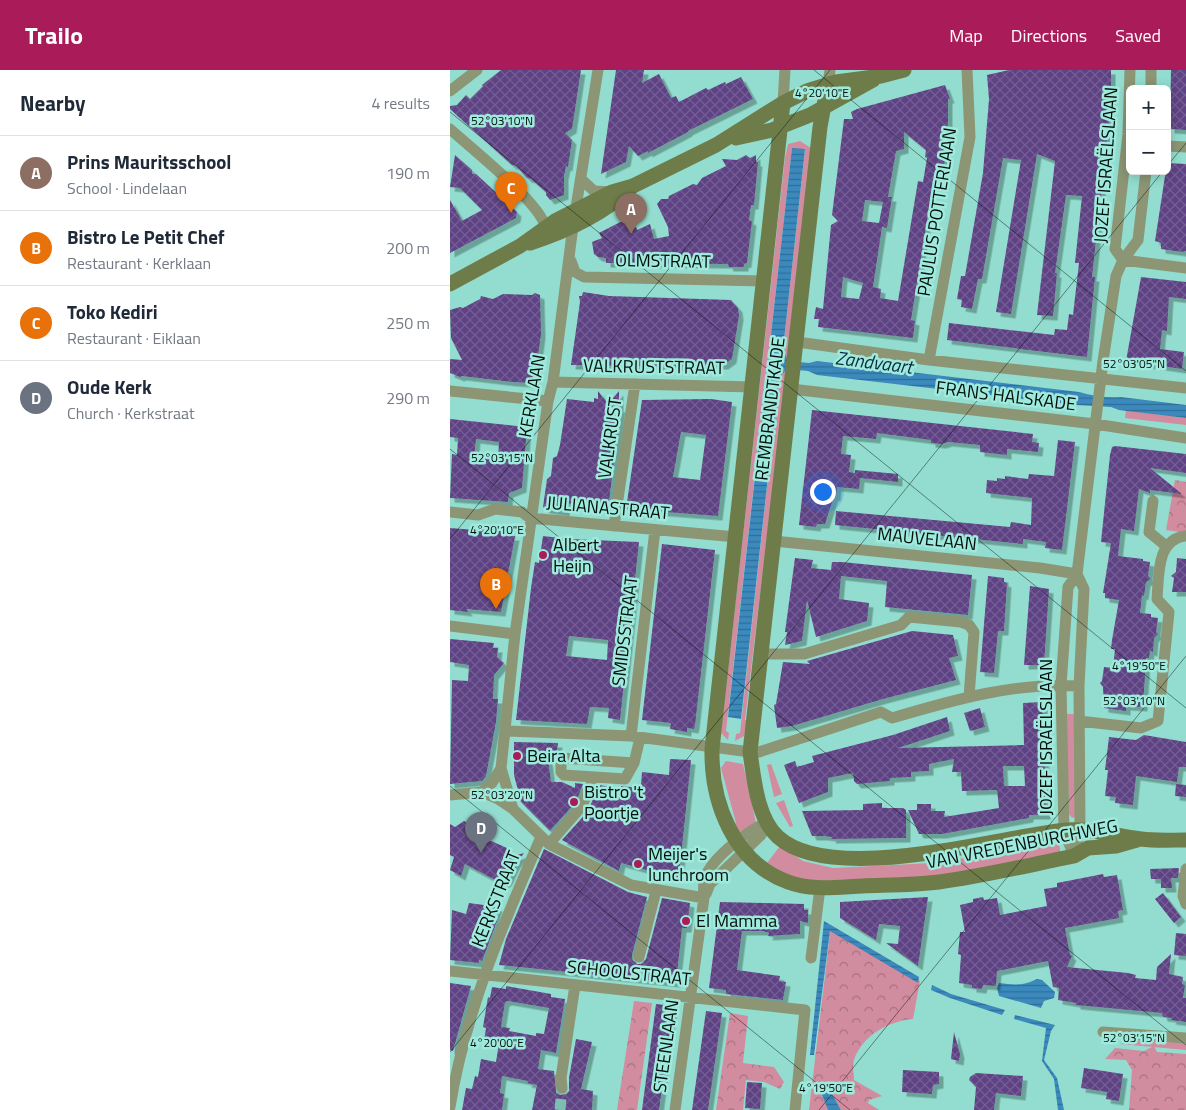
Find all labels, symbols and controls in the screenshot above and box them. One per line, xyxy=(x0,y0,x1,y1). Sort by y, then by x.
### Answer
text: Trailo xyxy=(25,17,83,53)
text: Map xyxy=(949,22,983,49)
text: Directions xyxy=(1011,22,1087,49)
text: Saved xyxy=(1115,22,1161,49)
text: 4°20'10"E xyxy=(795,83,849,102)
map controls xyxy=(1126,85,1171,175)
button: + xyxy=(1126,85,1171,130)
street label: JOZEF ISRAËLSLAAN xyxy=(1087,86,1124,244)
text: Nearby xyxy=(20,87,85,119)
text: 4 results xyxy=(371,91,430,115)
text: 52°03'10"N xyxy=(471,111,533,130)
street label: PAULUS POTTERLAAN xyxy=(910,126,963,298)
button: − xyxy=(1126,130,1171,175)
text: Prins Mauritsschool xyxy=(67,147,231,176)
text: A xyxy=(31,161,41,185)
text: 190 m xyxy=(386,161,430,185)
pin: C xyxy=(495,172,527,213)
text: School · Lindelaan xyxy=(67,176,187,200)
pin: A xyxy=(615,193,647,234)
text: Bistro Le Petit Chef xyxy=(67,222,225,251)
text: B xyxy=(31,236,41,260)
text: 200 m xyxy=(386,236,430,260)
street label: OLMSTRAAT xyxy=(615,246,712,275)
text: Restaurant · Kerklaan xyxy=(67,251,211,275)
text: Toko Kediri xyxy=(67,297,158,326)
text: C xyxy=(32,311,40,335)
text: 250 m xyxy=(386,311,430,335)
text: Restaurant · Eiklaan xyxy=(67,326,201,350)
street label: REMBRANDTKADE xyxy=(747,336,792,482)
water label: Zandvaart xyxy=(834,342,916,381)
street label: KERKLAAN xyxy=(511,352,552,440)
street label: VALKRUSTSTRAAT xyxy=(583,352,726,381)
text: 52°03'05"N xyxy=(1103,354,1165,373)
text: Oude Kerk xyxy=(67,372,152,401)
street label: FRANS HALSKADE xyxy=(935,374,1078,417)
text: D xyxy=(31,386,41,410)
text: 290 m xyxy=(386,386,430,410)
street label: VALKRUST xyxy=(590,395,629,480)
text: Church · Kerkstraat xyxy=(67,401,195,425)
text: 52°03'15"N xyxy=(471,448,533,467)
your location xyxy=(810,479,836,505)
street label: JULIANASTRAAT xyxy=(545,489,671,526)
text: 4°20'10"E xyxy=(470,520,524,539)
street label: MAUVELAAN xyxy=(876,520,978,557)
place label: Albert Heijn xyxy=(553,531,600,579)
marker: Albert Heijn xyxy=(537,549,549,561)
pin: B xyxy=(480,568,512,609)
street label: SMIDSSTRAAT xyxy=(604,574,645,688)
text: 4°19'50"E xyxy=(1112,656,1166,675)
street label: JOZEF ISRAËLSLAAN xyxy=(1032,659,1059,815)
text: 52°03'10"N xyxy=(1103,691,1165,710)
place label: Beira Alta xyxy=(527,742,601,769)
marker: Beira Alta xyxy=(511,750,523,762)
place label: Bistro 't Poortje xyxy=(584,778,644,826)
text: 52°03'20"N xyxy=(471,785,533,804)
marker: Bistro 't Poortje xyxy=(568,796,580,808)
pin: D xyxy=(465,812,497,853)
street label: VAN VREDENBURCHWEG xyxy=(924,812,1120,875)
place label: Meijer's lunchroom xyxy=(648,840,729,888)
street label: KERKSTRAAT xyxy=(464,846,527,951)
marker: Meijer's lunchroom xyxy=(632,858,644,870)
place label: El Mamma xyxy=(696,907,777,934)
marker: El Mamma xyxy=(680,915,692,927)
street label: SCHOOLSTRAAT xyxy=(566,953,693,992)
street label: STEENLAAN xyxy=(646,998,685,1094)
text: 52°03'15"N xyxy=(1103,1028,1165,1047)
text: 4°20'00"E xyxy=(470,1033,524,1052)
text: 4°19'50"E xyxy=(799,1078,853,1097)

